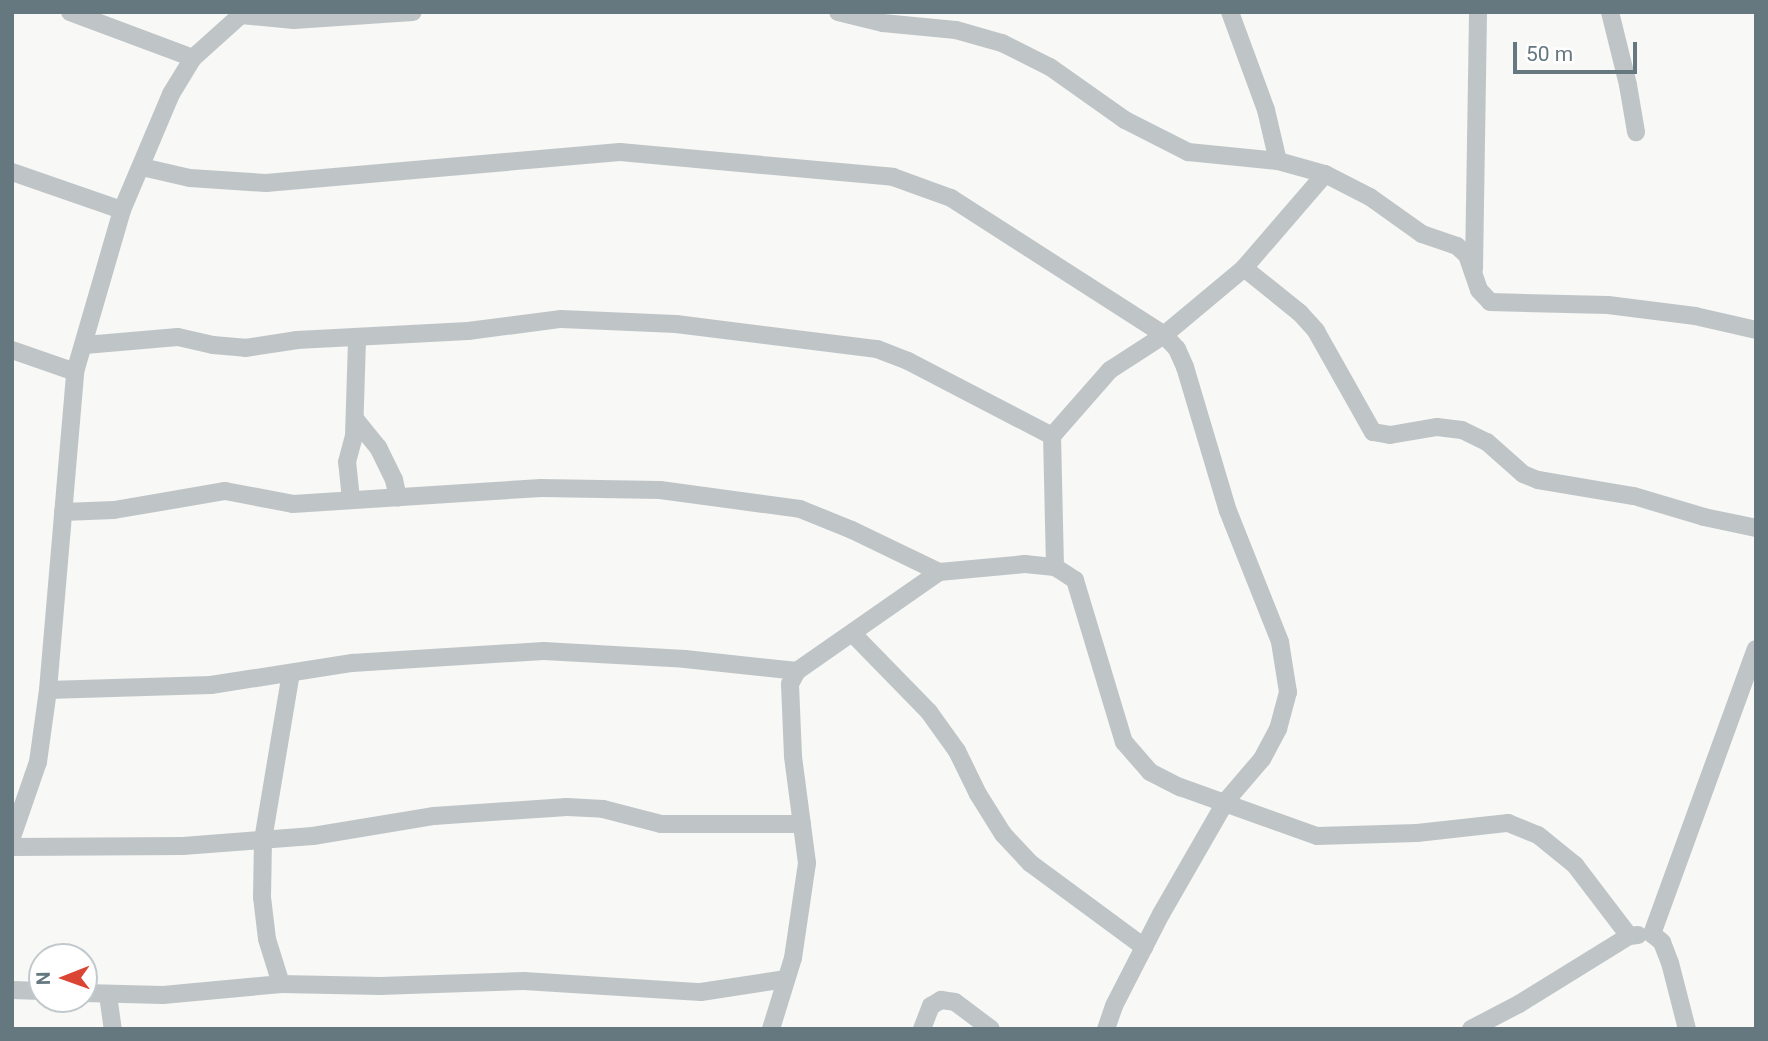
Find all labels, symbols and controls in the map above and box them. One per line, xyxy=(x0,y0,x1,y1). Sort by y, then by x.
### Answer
scale bar xyxy=(1516,28,1640,72)
text: 50 m xyxy=(1526,42,1573,66)
north arrow xyxy=(28,943,98,1013)
text: N xyxy=(32,971,55,985)

